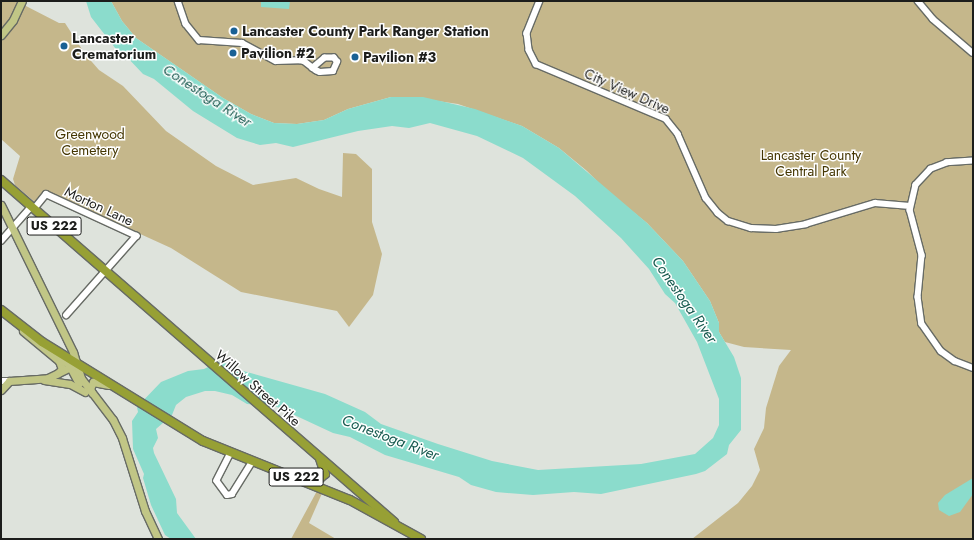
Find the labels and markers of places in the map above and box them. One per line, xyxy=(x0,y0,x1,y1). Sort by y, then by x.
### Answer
place label: Lancaster County Park Ranger Station xyxy=(242,23,489,39)
marker: Lancaster County Park Ranger Station xyxy=(229,26,239,36)
place label: Lancaster Crematorium xyxy=(72,30,156,62)
marker: Lancaster Crematorium xyxy=(59,41,69,51)
place label: Pavilion #2 xyxy=(241,45,315,61)
marker: Pavilion #2 xyxy=(228,48,238,58)
place label: Pavilion #3 xyxy=(363,49,436,65)
marker: Pavilion #3 xyxy=(350,52,360,62)

